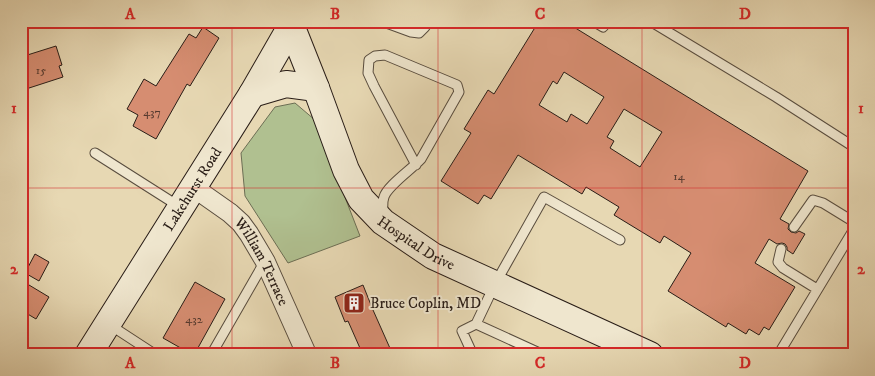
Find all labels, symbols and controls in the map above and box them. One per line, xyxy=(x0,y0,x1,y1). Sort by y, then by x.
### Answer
text: A xyxy=(124,4,136,24)
text: B xyxy=(330,4,340,24)
text: C xyxy=(535,4,545,24)
text: D xyxy=(739,4,751,24)
house number: 15 xyxy=(36,63,46,78)
text: 1 xyxy=(11,98,17,118)
text: 1 xyxy=(858,98,864,118)
house number: 437 xyxy=(143,105,161,120)
street label: Lakehurst Road xyxy=(159,143,226,235)
house number: 14 xyxy=(673,169,686,184)
street label: Hospital Drive xyxy=(373,212,458,275)
street label: William Terrace xyxy=(229,213,293,309)
text: 2 xyxy=(10,259,19,279)
text: 2 xyxy=(857,259,866,279)
building icon: Bruce Coplin, MD xyxy=(342,291,366,315)
place label: Bruce Coplin, MD xyxy=(370,294,481,313)
house number: 432 xyxy=(185,312,203,327)
text: A xyxy=(124,353,136,373)
text: B xyxy=(330,353,340,373)
text: C xyxy=(535,353,545,373)
text: D xyxy=(739,353,751,373)

